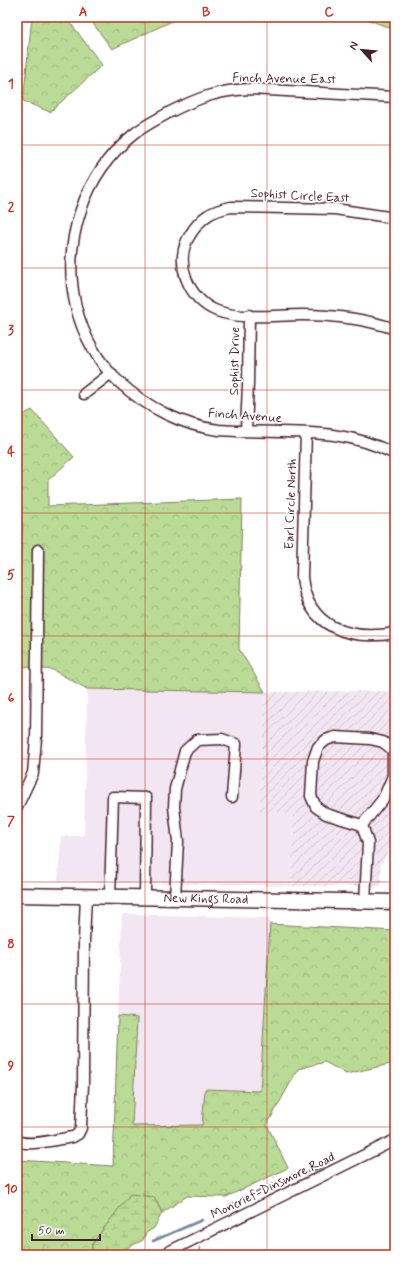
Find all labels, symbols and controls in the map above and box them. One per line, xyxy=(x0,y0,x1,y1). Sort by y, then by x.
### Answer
text: A xyxy=(79,4,87,21)
text: B xyxy=(202,4,211,21)
text: C xyxy=(324,4,334,21)
north arrow xyxy=(342,30,382,70)
text: N xyxy=(346,39,362,52)
street label: Finch Avenue East xyxy=(232,70,336,88)
text: 1 xyxy=(8,76,14,93)
street label: Sophist Circle East xyxy=(250,185,350,207)
text: 2 xyxy=(8,199,15,216)
text: 3 xyxy=(8,322,14,339)
street label: Sophist Drive xyxy=(226,327,244,395)
street label: Finch Avenue xyxy=(207,405,283,427)
text: 4 xyxy=(7,444,15,461)
street label: Earl Circle North xyxy=(281,458,301,550)
text: 5 xyxy=(7,567,15,584)
text: 6 xyxy=(8,690,15,707)
text: 7 xyxy=(7,813,15,830)
street label: New Kings Road xyxy=(163,889,248,909)
text: 8 xyxy=(7,936,15,953)
text: 9 xyxy=(8,1058,15,1075)
street label: Moncrief-Dinsmore Road xyxy=(208,1148,338,1223)
text: 10 xyxy=(4,1181,18,1198)
scale bar xyxy=(32,1216,100,1242)
text: 50 m xyxy=(38,1223,65,1239)

